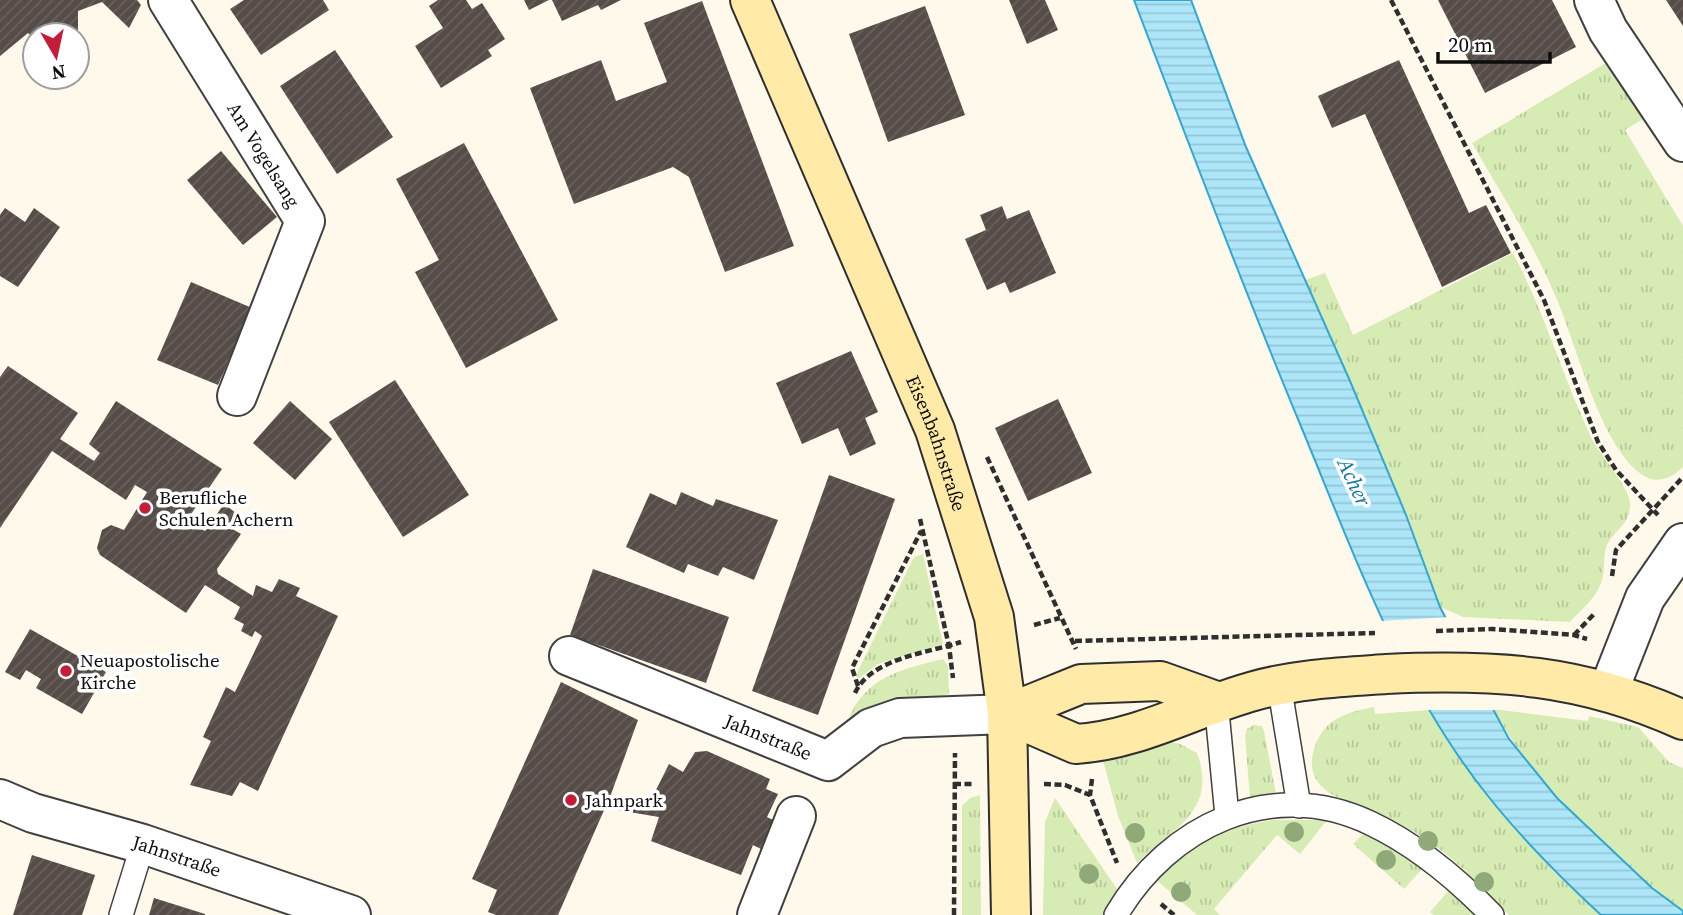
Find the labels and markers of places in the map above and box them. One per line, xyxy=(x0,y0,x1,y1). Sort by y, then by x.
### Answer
place label: Berufliche Schulen Achern xyxy=(159,484,293,532)
marker: Berufliche Schulen Achern xyxy=(137,500,153,516)
place label: Neuapostolische Kirche xyxy=(80,647,220,695)
marker: Neuapostolische Kirche xyxy=(58,663,74,679)
place label: Jahnpark xyxy=(584,787,663,813)
marker: Jahnpark xyxy=(563,792,579,808)

